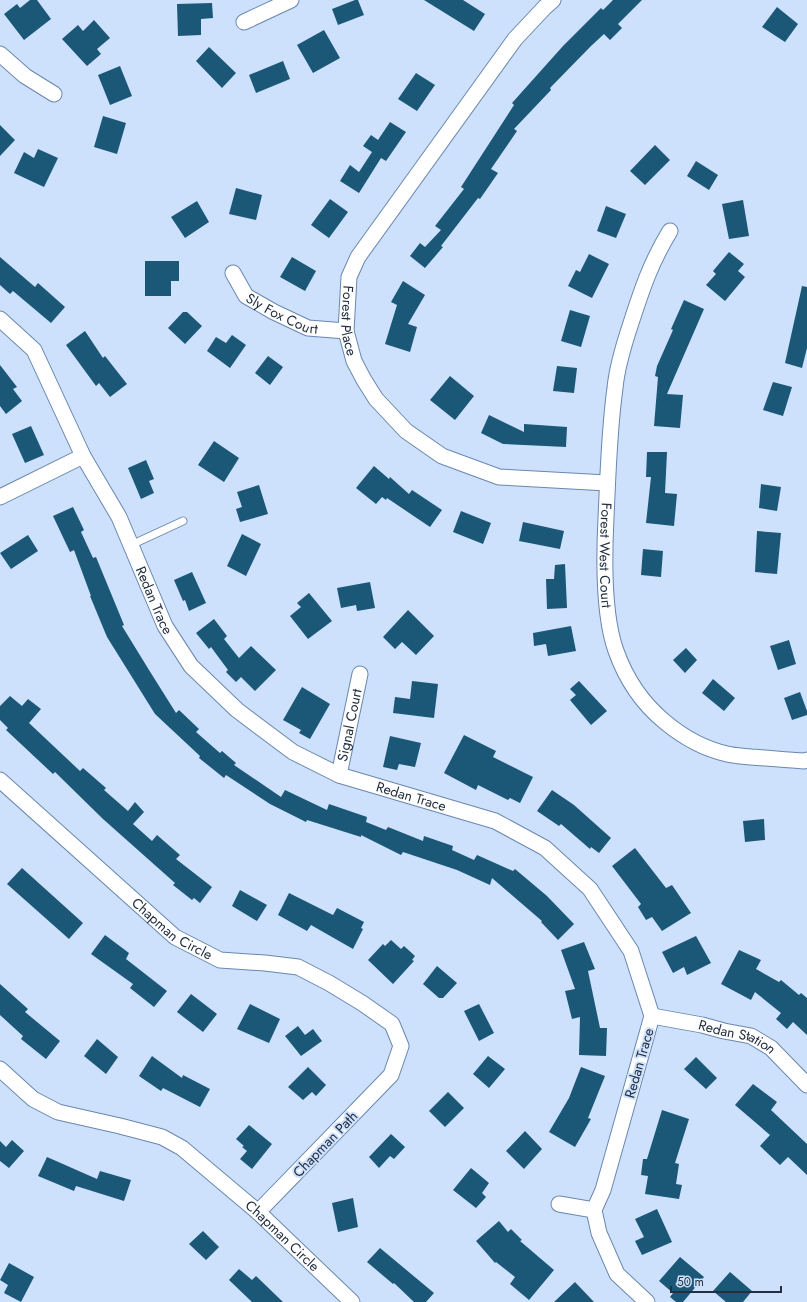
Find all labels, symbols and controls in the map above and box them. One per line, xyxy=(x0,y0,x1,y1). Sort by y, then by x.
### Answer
street label: Forest Place xyxy=(336,285,362,358)
street label: Sly Fox Court xyxy=(242,288,319,339)
street label: Forest West Court xyxy=(595,502,617,610)
street label: Redan Trace xyxy=(131,563,178,638)
street label: Signal Court xyxy=(332,686,367,763)
street label: Redan Trace xyxy=(374,776,449,816)
street label: Chapman Circle xyxy=(127,893,216,964)
street label: Redan Station xyxy=(696,1014,781,1058)
street label: Redan Trace xyxy=(619,1026,659,1100)
street label: Chapman Path xyxy=(288,1106,362,1182)
street label: Chapman Circle xyxy=(241,1195,324,1276)
scale bar xyxy=(671,1268,781,1294)
text: 50 m xyxy=(677,1273,704,1291)

